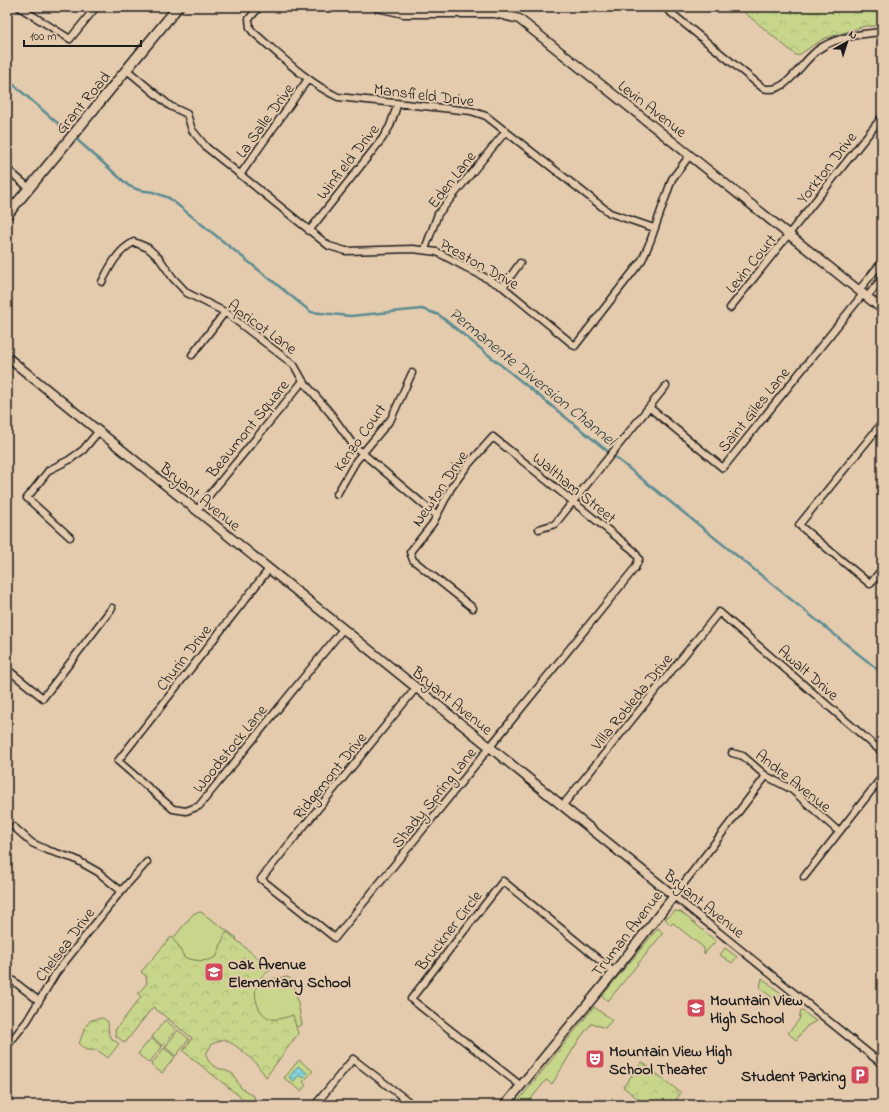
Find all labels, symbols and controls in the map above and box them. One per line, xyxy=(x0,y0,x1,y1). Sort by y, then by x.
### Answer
scale bar xyxy=(24,22,141,48)
north arrow xyxy=(827,22,867,62)
text: N xyxy=(845,26,861,44)
text: 100 m xyxy=(30,28,57,46)
street label: Grant Road xyxy=(50,67,117,140)
street label: Levin Avenue xyxy=(612,75,692,145)
street label: La Salle Drive xyxy=(230,78,302,164)
street label: Mansfield Drive xyxy=(372,78,476,114)
street label: Winfield Drive xyxy=(311,119,386,205)
street label: Yorkton Drive xyxy=(792,126,864,210)
street label: Eden Lane xyxy=(422,146,483,214)
street label: Levin Court xyxy=(720,229,783,299)
street label: Preston Drive xyxy=(435,233,524,297)
street label: Apricot Lane xyxy=(222,294,302,362)
water label: Permanente Diversion Channel xyxy=(443,302,623,454)
street label: Saint Giles Lane xyxy=(713,362,797,458)
street label: Beaumont Square xyxy=(201,374,296,484)
street label: Kenzo Court xyxy=(328,399,393,477)
street label: Newton Drive xyxy=(406,445,476,532)
street label: Waltham Street xyxy=(527,447,621,530)
street label: Bryant Avenue xyxy=(153,457,246,538)
street label: Churin Drive xyxy=(151,619,219,697)
street label: Awalt Drive xyxy=(772,640,844,708)
street label: Villa Robleda Drive xyxy=(585,648,680,757)
street label: Bryant Avenue xyxy=(405,661,498,742)
street label: Woodstock Lane xyxy=(187,699,274,799)
street label: Ridgemont Drive xyxy=(288,727,374,825)
street label: Shady Spring Lane xyxy=(386,742,483,854)
street label: Andre Avenue xyxy=(750,744,837,819)
street label: Bryant Avenue xyxy=(657,864,750,945)
street label: Bruckner Circle xyxy=(410,885,489,977)
street label: Truman Avenue xyxy=(586,885,670,983)
street label: Chelsea Drive xyxy=(30,902,102,987)
place label: Oak Avenue Elementary School xyxy=(228,953,351,996)
school or university icon: Oak Avenue Elementary School xyxy=(203,961,225,983)
place label: Mountain View High School xyxy=(710,989,803,1032)
school or university icon: Mountain View High School xyxy=(685,997,707,1019)
place label: Mountain View High School Theater xyxy=(609,1040,732,1082)
theatre icon: Mountain View High School Theater xyxy=(584,1048,606,1070)
parking icon: Student Parking xyxy=(849,1064,871,1086)
place label: Student Parking xyxy=(741,1065,846,1090)

